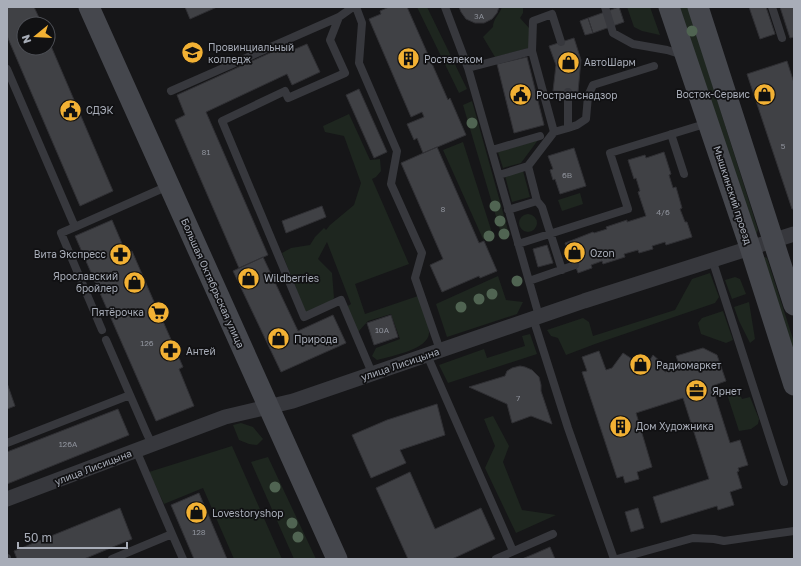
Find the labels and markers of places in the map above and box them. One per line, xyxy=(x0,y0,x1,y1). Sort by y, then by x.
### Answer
school or university icon: Провинциальный колледж xyxy=(179,40,205,66)
place label: Провинциальный колледж xyxy=(208,41,294,65)
building icon: Ростелеком xyxy=(395,46,421,72)
shop icon: АвтоШарм xyxy=(555,49,581,75)
place label: Ростелеком xyxy=(424,53,483,65)
place label: АвтоШарм xyxy=(584,56,636,68)
shop icon: Восток-Сервис xyxy=(752,81,778,107)
public building icon: Ространснадзор xyxy=(507,82,533,108)
place label: Восток-Сервис xyxy=(676,88,751,100)
place label: Ространснадзор xyxy=(536,89,617,101)
public building icon: СДЭК xyxy=(58,97,84,123)
place label: СДЭК xyxy=(86,104,114,116)
shop icon: Ozon xyxy=(562,240,588,266)
pharmacy icon: Вита Экспресс xyxy=(108,241,134,267)
place label: Ozon xyxy=(590,247,615,259)
place label: Вита Экспресс xyxy=(34,248,107,260)
shop icon: Wildberries xyxy=(235,265,261,291)
shop icon: Ярославский бройлер xyxy=(121,269,147,295)
place label: Ярославский бройлер xyxy=(53,270,118,294)
place label: Wildberries xyxy=(264,272,319,284)
supermarket icon: Пятёрочка xyxy=(146,299,172,325)
place label: Пятёрочка xyxy=(91,306,144,318)
shop icon: Природа xyxy=(266,326,292,352)
place label: Природа xyxy=(294,333,338,345)
pharmacy icon: Антей xyxy=(158,338,184,364)
place label: Антей xyxy=(186,345,216,357)
shop icon: Радиомаркет xyxy=(627,352,653,378)
place label: Радиомаркет xyxy=(656,359,722,371)
office icon: Ярнет xyxy=(684,378,710,404)
place label: Ярнет xyxy=(712,385,742,397)
building icon: Дом Художника xyxy=(607,413,633,439)
place label: Дом Художника xyxy=(636,420,714,432)
shop icon: Lovestoryshop xyxy=(184,500,210,526)
place label: Lovestoryshop xyxy=(212,507,283,519)

